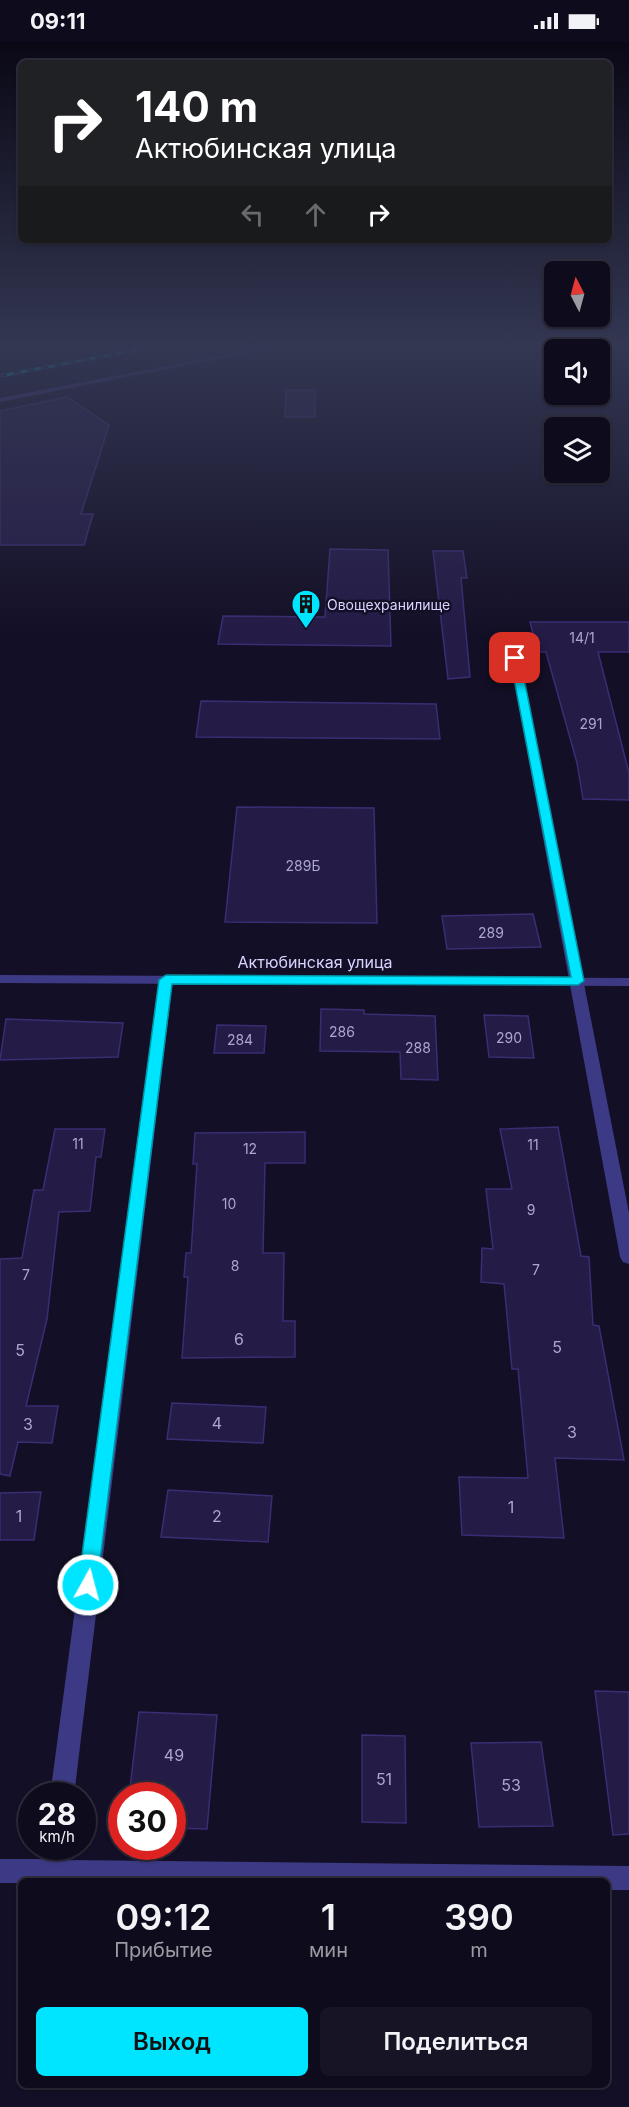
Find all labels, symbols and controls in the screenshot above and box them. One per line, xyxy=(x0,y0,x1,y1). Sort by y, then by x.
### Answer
text: 09:11 xyxy=(30,8,85,34)
text: 140 m xyxy=(135,81,258,132)
icon: right xyxy=(36,84,114,162)
text: Актюбинская улица xyxy=(135,132,396,165)
icon: left xyxy=(236,198,269,231)
icon: ahead xyxy=(299,198,332,231)
icon: right xyxy=(362,198,395,231)
north arrow xyxy=(544,261,610,327)
map controls xyxy=(544,261,610,483)
button: sound xyxy=(544,339,610,405)
button: layers xyxy=(544,417,610,483)
building icon: Овощехранилище xyxy=(290,588,322,630)
place label: Овощехранилище xyxy=(327,596,450,613)
house number: 14/1 xyxy=(569,629,595,646)
pin xyxy=(489,632,540,683)
icon: arrive xyxy=(498,641,531,674)
house number: 291 xyxy=(580,715,602,732)
house number: 289Б xyxy=(286,857,320,874)
house number: 289 xyxy=(478,924,504,941)
street label: Актюбинская улица xyxy=(238,952,392,972)
house number: 286 xyxy=(329,1023,355,1040)
house number: 290 xyxy=(496,1029,522,1046)
house number: 284 xyxy=(227,1031,253,1048)
house number: 288 xyxy=(405,1039,431,1056)
house number: 11 xyxy=(72,1135,84,1152)
house number: 11 xyxy=(527,1136,539,1153)
house number: 12 xyxy=(243,1140,257,1157)
house number: 10 xyxy=(222,1195,236,1212)
house number: 9 xyxy=(527,1201,535,1218)
house number: 8 xyxy=(231,1257,239,1274)
house number: 7 xyxy=(532,1261,540,1278)
house number: 7 xyxy=(22,1266,30,1283)
house number: 6 xyxy=(234,1329,244,1349)
house number: 5 xyxy=(552,1337,562,1357)
house number: 5 xyxy=(15,1340,25,1360)
house number: 4 xyxy=(212,1413,222,1433)
house number: 3 xyxy=(23,1414,33,1434)
house number: 3 xyxy=(567,1422,577,1442)
house number: 1 xyxy=(508,1497,514,1517)
house number: 1 xyxy=(16,1506,22,1526)
house number: 2 xyxy=(212,1506,222,1526)
position arrow xyxy=(56,1553,120,1617)
house number: 49 xyxy=(164,1745,184,1765)
house number: 51 xyxy=(376,1769,392,1789)
house number: 53 xyxy=(501,1775,521,1795)
speed limit sign: 30 xyxy=(108,1782,186,1860)
text: 28 xyxy=(38,1796,76,1832)
text: km/h xyxy=(39,1827,75,1846)
text: 09:12 xyxy=(116,1895,211,1939)
text: 1 xyxy=(321,1895,336,1939)
text: 390 xyxy=(444,1895,514,1939)
text: Прибытие xyxy=(114,1938,213,1962)
text: мин xyxy=(309,1938,348,1962)
text: m xyxy=(470,1938,488,1962)
button: Выход xyxy=(36,2007,308,2076)
button: Поделиться xyxy=(320,2007,592,2076)

